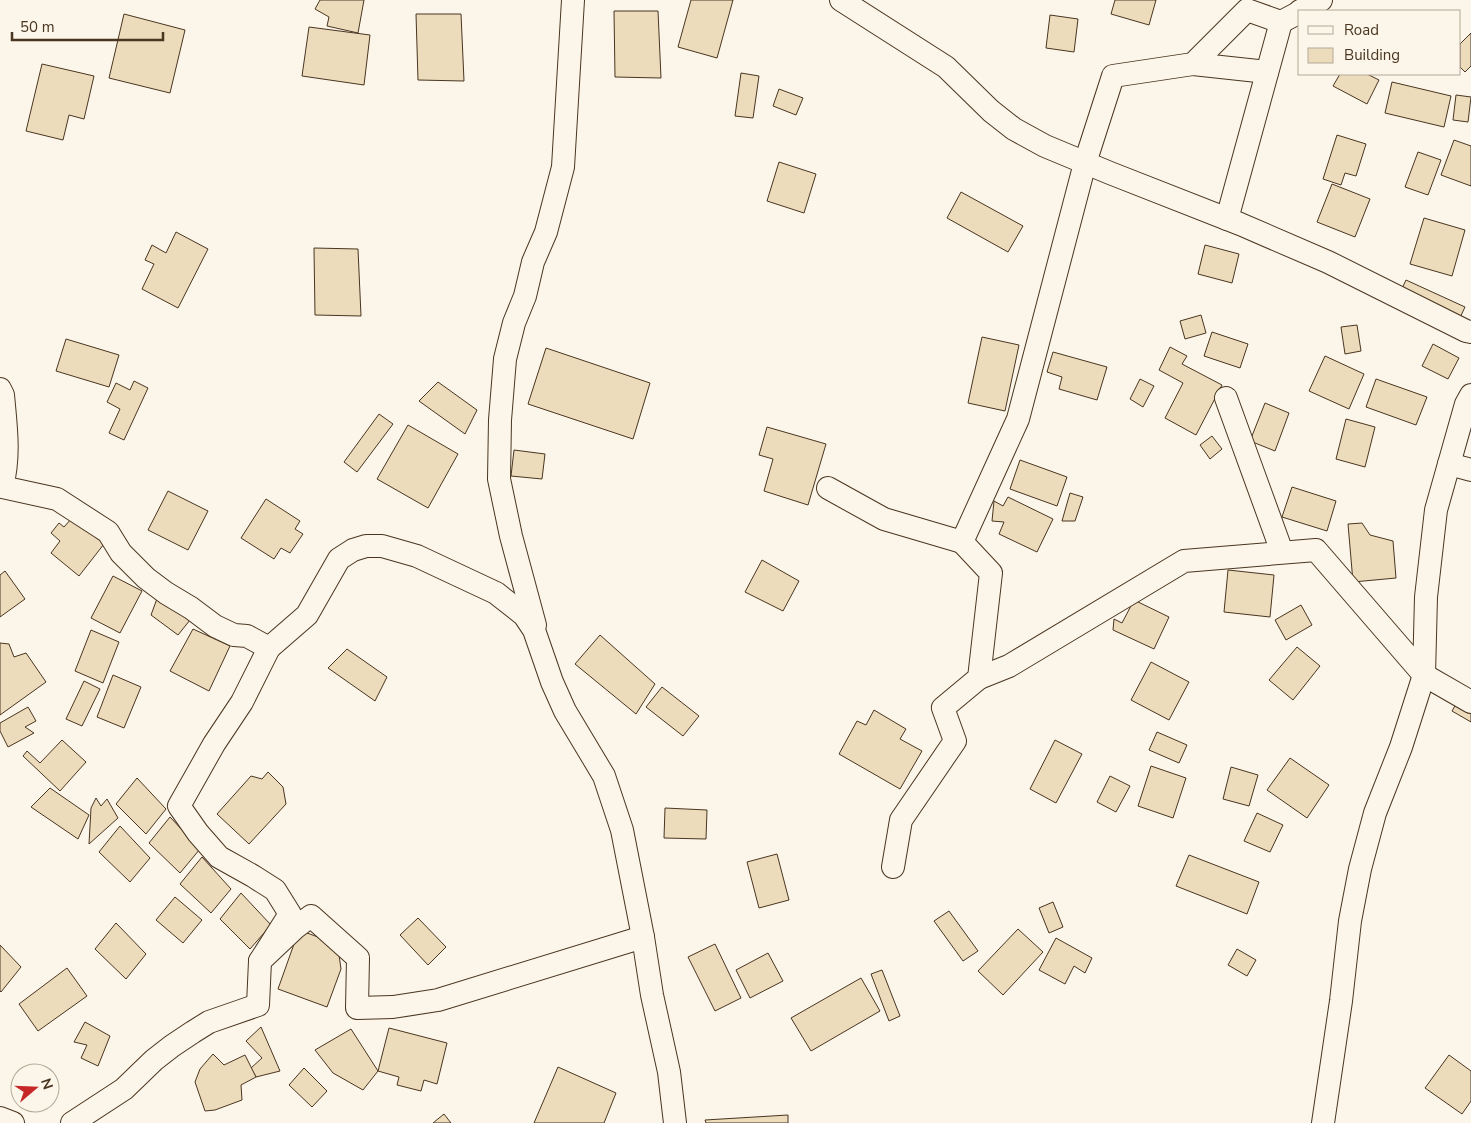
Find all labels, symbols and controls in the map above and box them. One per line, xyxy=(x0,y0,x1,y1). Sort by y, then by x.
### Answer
scale bar xyxy=(12,10,164,42)
legend xyxy=(1298,10,1461,75)
text: 50 m xyxy=(20,17,55,37)
text: Road xyxy=(1344,20,1379,40)
text: Building xyxy=(1344,45,1400,65)
north arrow xyxy=(10,1063,60,1113)
text: N xyxy=(36,1076,58,1092)

